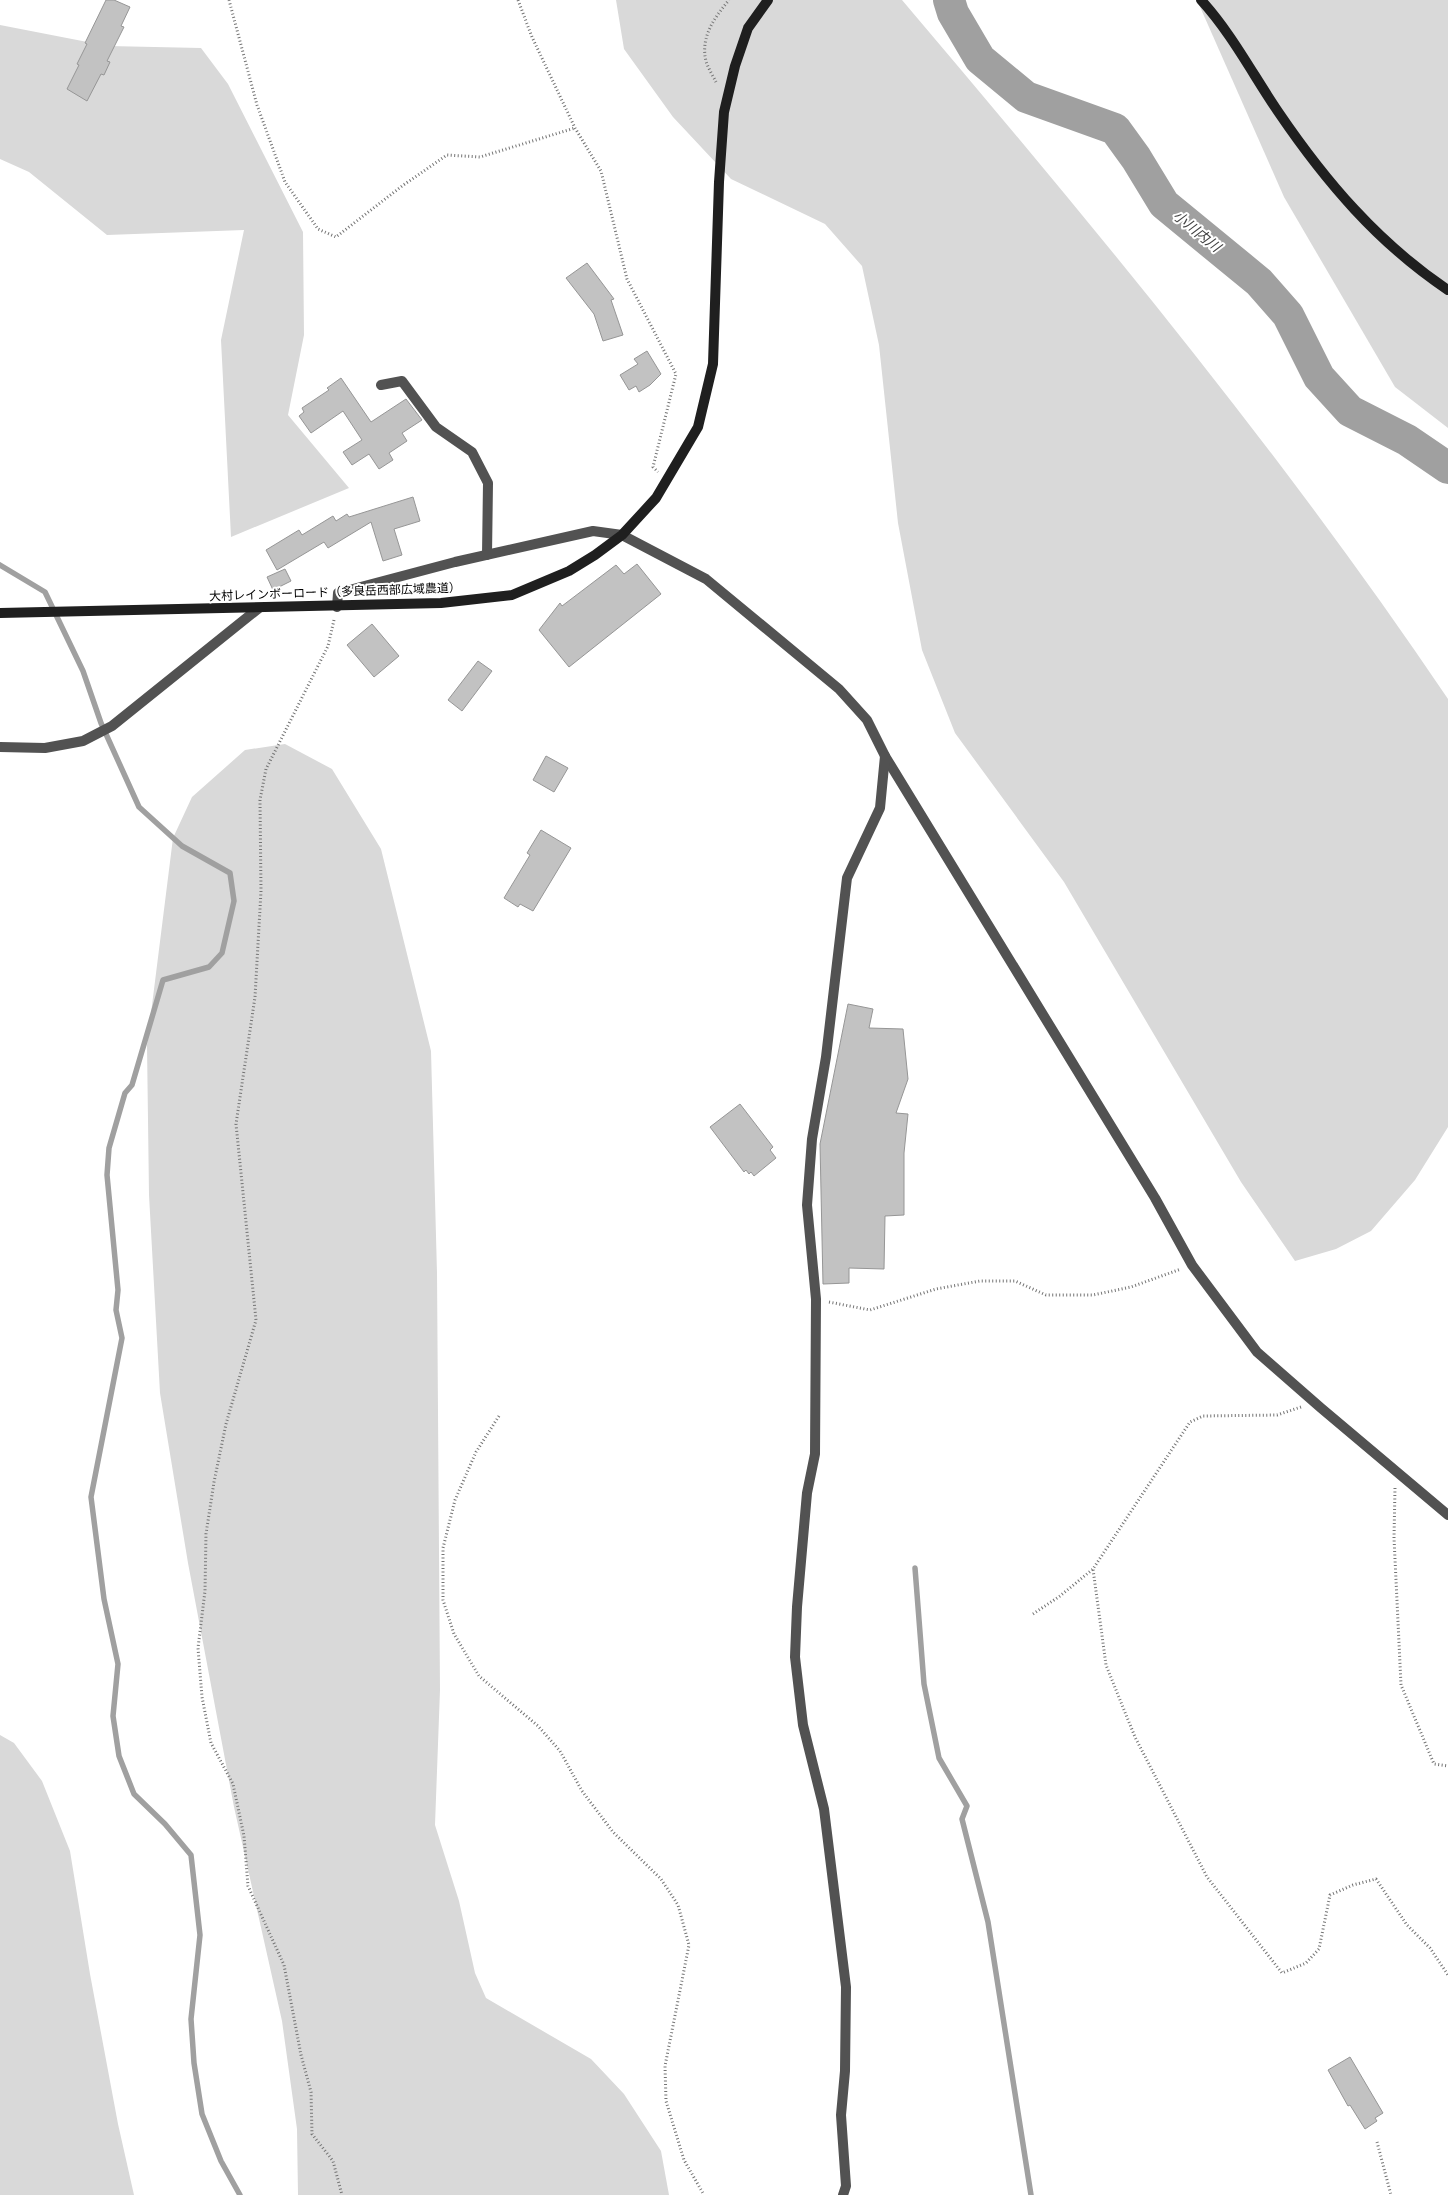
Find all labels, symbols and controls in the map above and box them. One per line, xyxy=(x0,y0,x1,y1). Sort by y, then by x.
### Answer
water label: 小川内川 xyxy=(1170,207,1225,256)
street label: 大村レインボーロード（多良岳西部広域農道） xyxy=(209,581,461,603)

